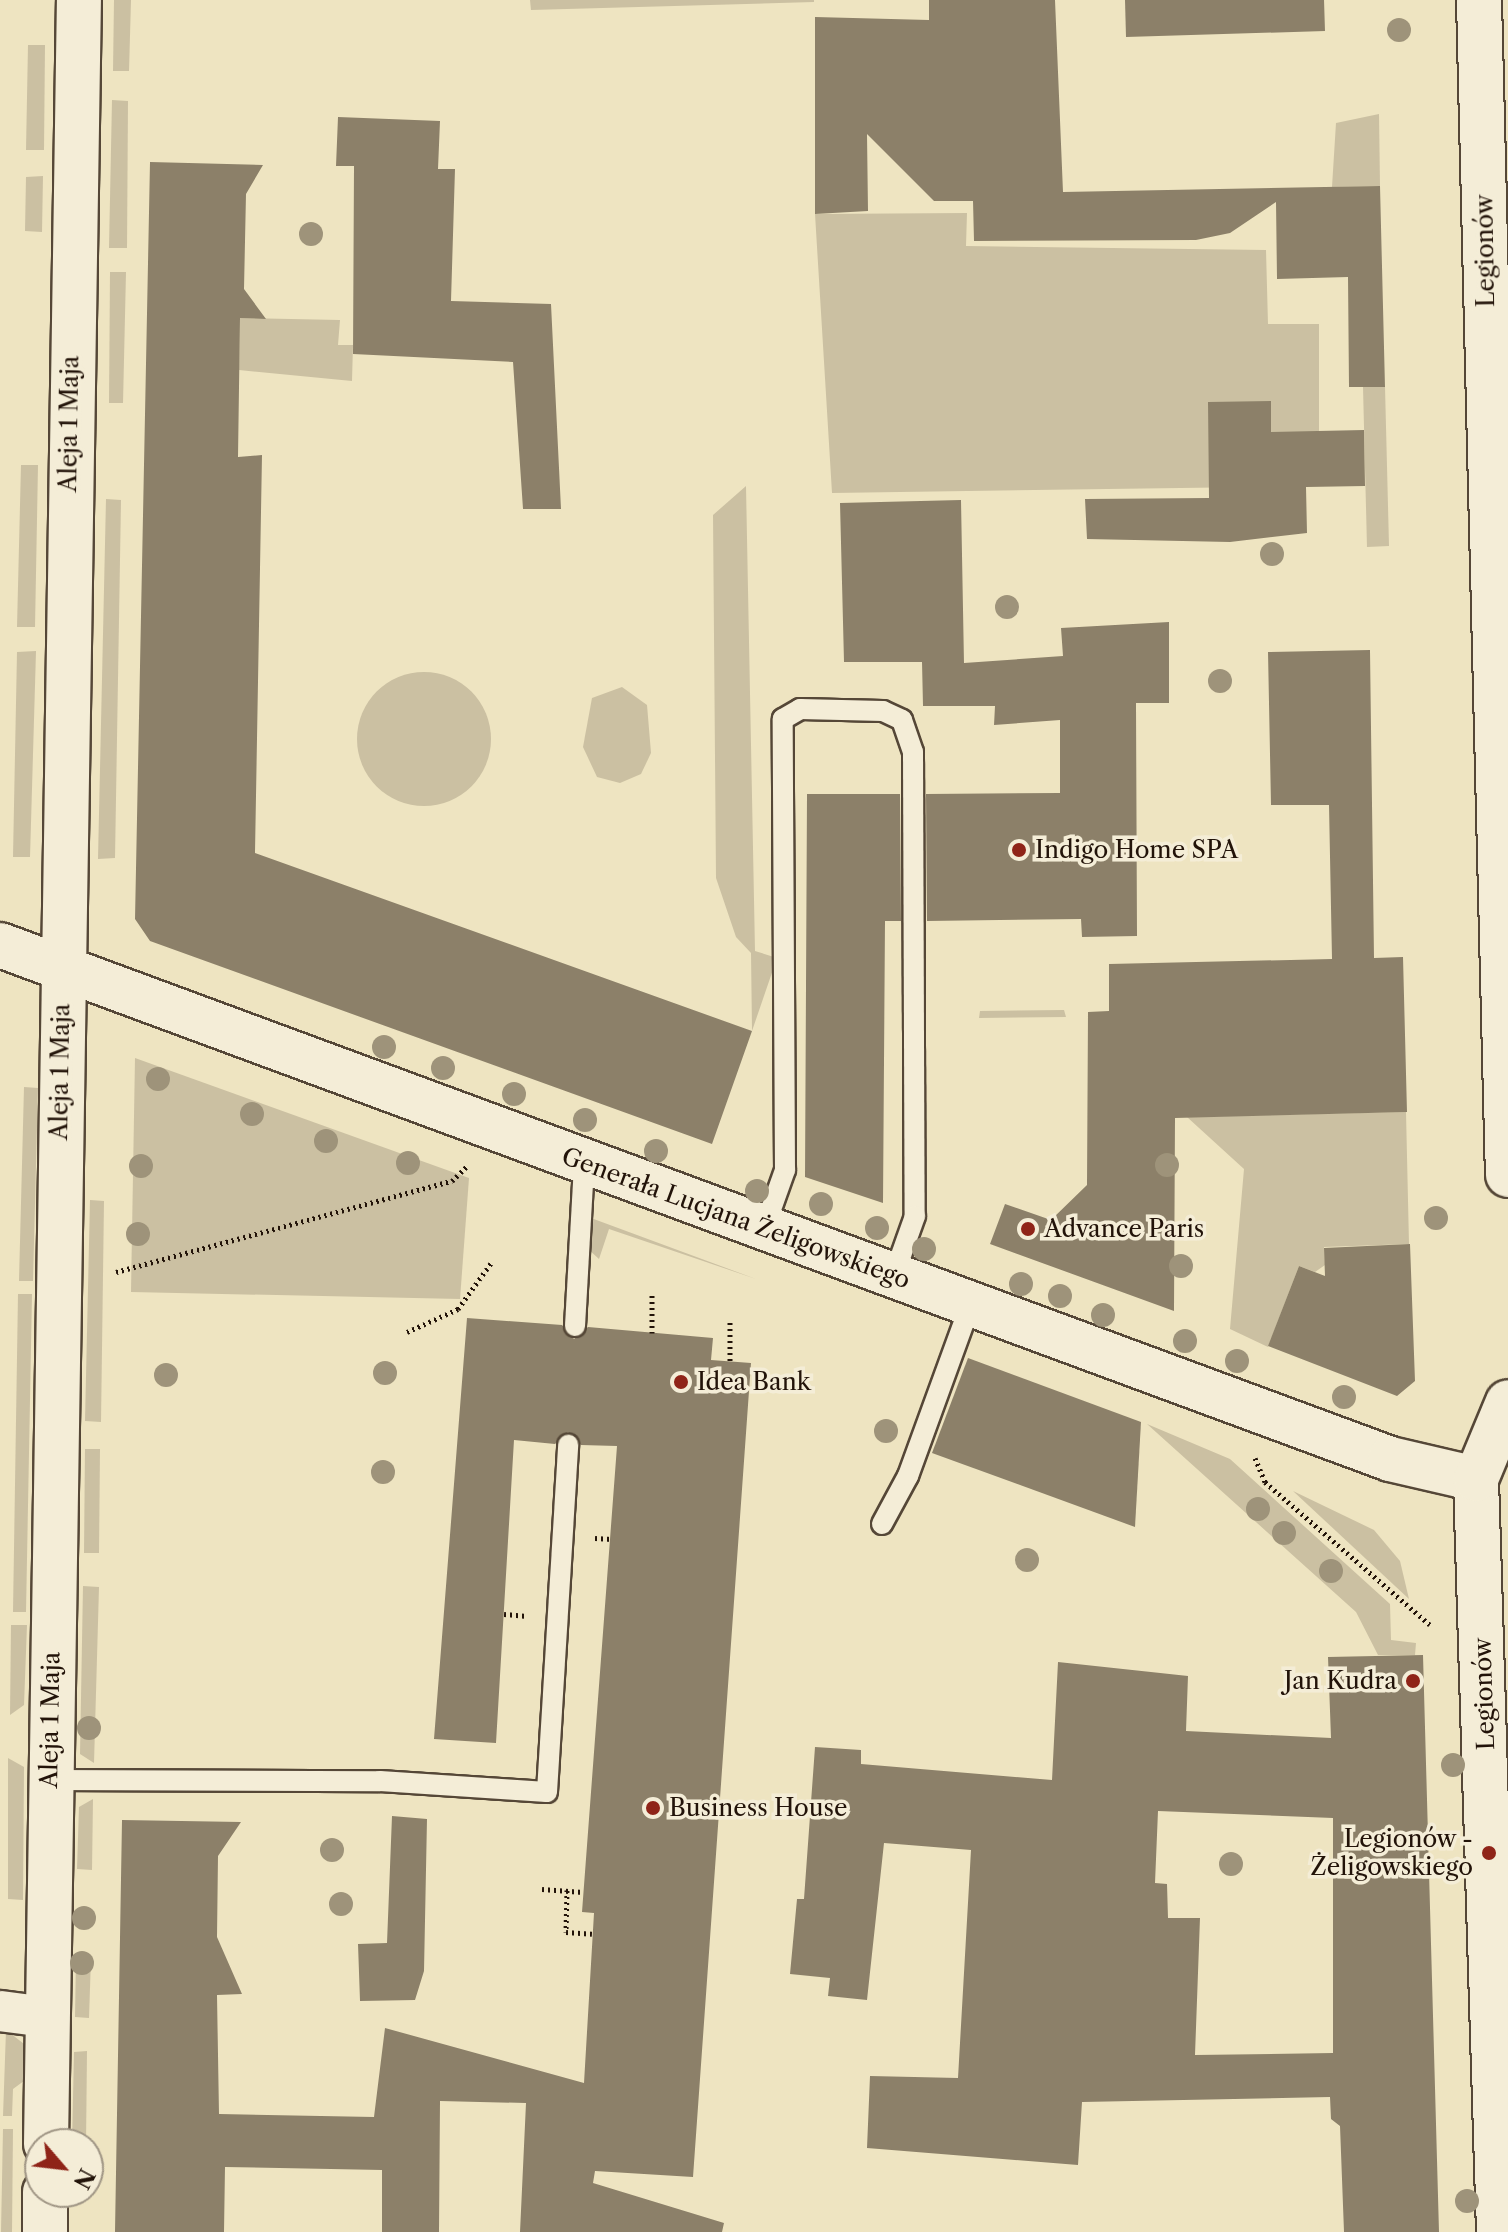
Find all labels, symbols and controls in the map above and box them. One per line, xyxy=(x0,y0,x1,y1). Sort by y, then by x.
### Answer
street label: Legionów xyxy=(1470,194,1500,308)
street label: Aleja 1 Maja xyxy=(53,355,85,493)
place label: Indigo Home SPA xyxy=(1035,836,1238,864)
marker: Indigo Home SPA xyxy=(1010,841,1028,859)
street label: Aleja 1 Maja xyxy=(44,1003,76,1141)
street label: Generała Lucjana Żeligowskiego xyxy=(558,1141,914,1295)
place label: Advance Paris xyxy=(1044,1215,1204,1243)
marker: Advance Paris xyxy=(1019,1220,1037,1238)
place label: Idea Bank xyxy=(697,1368,811,1396)
marker: Idea Bank xyxy=(672,1373,690,1391)
street label: Legionów xyxy=(1468,1637,1500,1751)
street label: Aleja 1 Maja xyxy=(34,1651,66,1789)
place label: Jan Kudra xyxy=(1284,1667,1397,1695)
marker: Jan Kudra xyxy=(1404,1672,1422,1690)
place label: Business House xyxy=(669,1794,847,1822)
marker: Business House xyxy=(644,1799,662,1817)
place label: Legionów - Żeligowskiego xyxy=(1311,1825,1473,1881)
marker: Legionów - Żeligowskiego xyxy=(1480,1844,1498,1862)
north arrow xyxy=(24,2128,104,2208)
text: N xyxy=(67,2164,100,2193)

